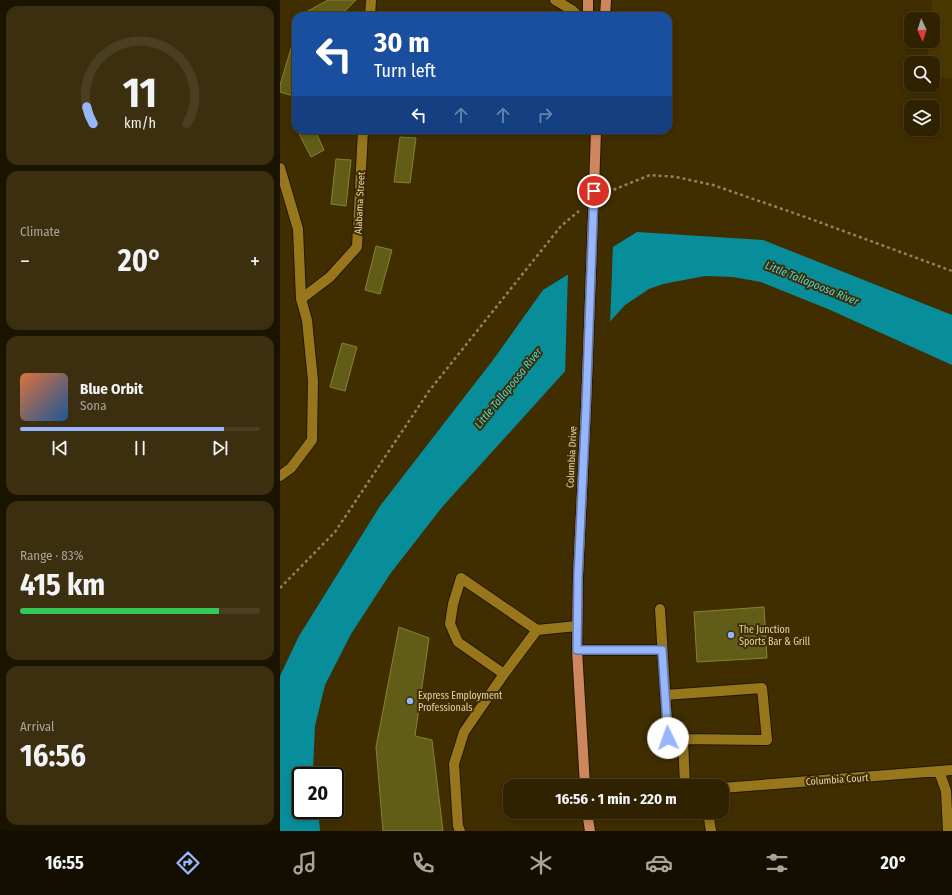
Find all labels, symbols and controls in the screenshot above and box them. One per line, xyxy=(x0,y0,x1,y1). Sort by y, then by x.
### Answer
north arrow xyxy=(904,12,940,48)
map controls xyxy=(904,12,940,136)
text: 30 m xyxy=(374,26,430,59)
icon: left xyxy=(308,28,360,80)
button: search xyxy=(904,56,940,92)
text: Turn left xyxy=(374,60,436,82)
text: 11 xyxy=(123,67,157,117)
button: layers xyxy=(904,100,940,136)
icon: left xyxy=(408,104,430,126)
icon: ahead xyxy=(450,104,472,126)
icon: ahead xyxy=(492,104,514,126)
icon: right xyxy=(534,104,556,126)
text: km/h xyxy=(124,114,156,131)
street label: Alabama Street xyxy=(352,171,368,235)
pin xyxy=(577,174,611,208)
icon: arrive xyxy=(583,180,605,202)
text: Climate xyxy=(20,224,60,239)
text: 20° xyxy=(118,243,162,279)
text: − xyxy=(20,248,30,275)
text: + xyxy=(250,248,260,275)
water label: Little Tallapoosa River xyxy=(763,259,862,309)
water label: Little Tallapoosa River xyxy=(472,345,546,431)
text: Blue Orbit xyxy=(80,380,143,398)
text: Sona xyxy=(80,398,107,413)
street label: Columbia Drive xyxy=(564,426,580,488)
icon: previous xyxy=(49,437,71,459)
icon: pause xyxy=(129,437,151,459)
icon: next xyxy=(209,437,231,459)
text: Range · 83% xyxy=(20,548,83,563)
text: 415 km xyxy=(20,567,105,603)
place label: The Junction Sports Bar & Grill xyxy=(739,624,811,648)
marker: The Junction Sports Bar & Grill xyxy=(726,630,736,640)
place label: Express Employment Professionals xyxy=(418,690,503,714)
marker: Express Employment Professionals xyxy=(405,696,415,706)
position arrow xyxy=(647,717,689,759)
text: Arrival xyxy=(20,719,54,734)
text: 16:56 xyxy=(20,738,86,774)
speed limit sign: 20 xyxy=(292,767,344,819)
street label: Columbia Court xyxy=(805,772,870,788)
text: 16:56 · 1 min · 220 m xyxy=(555,790,677,808)
icon: directions xyxy=(174,849,202,877)
icon: music xyxy=(291,849,319,877)
icon: phone xyxy=(409,849,437,877)
icon: climate xyxy=(527,849,555,877)
icon: car xyxy=(645,849,673,877)
icon: filters xyxy=(763,849,791,877)
text: 16:55 xyxy=(45,852,84,874)
text: 20° xyxy=(880,852,907,874)

